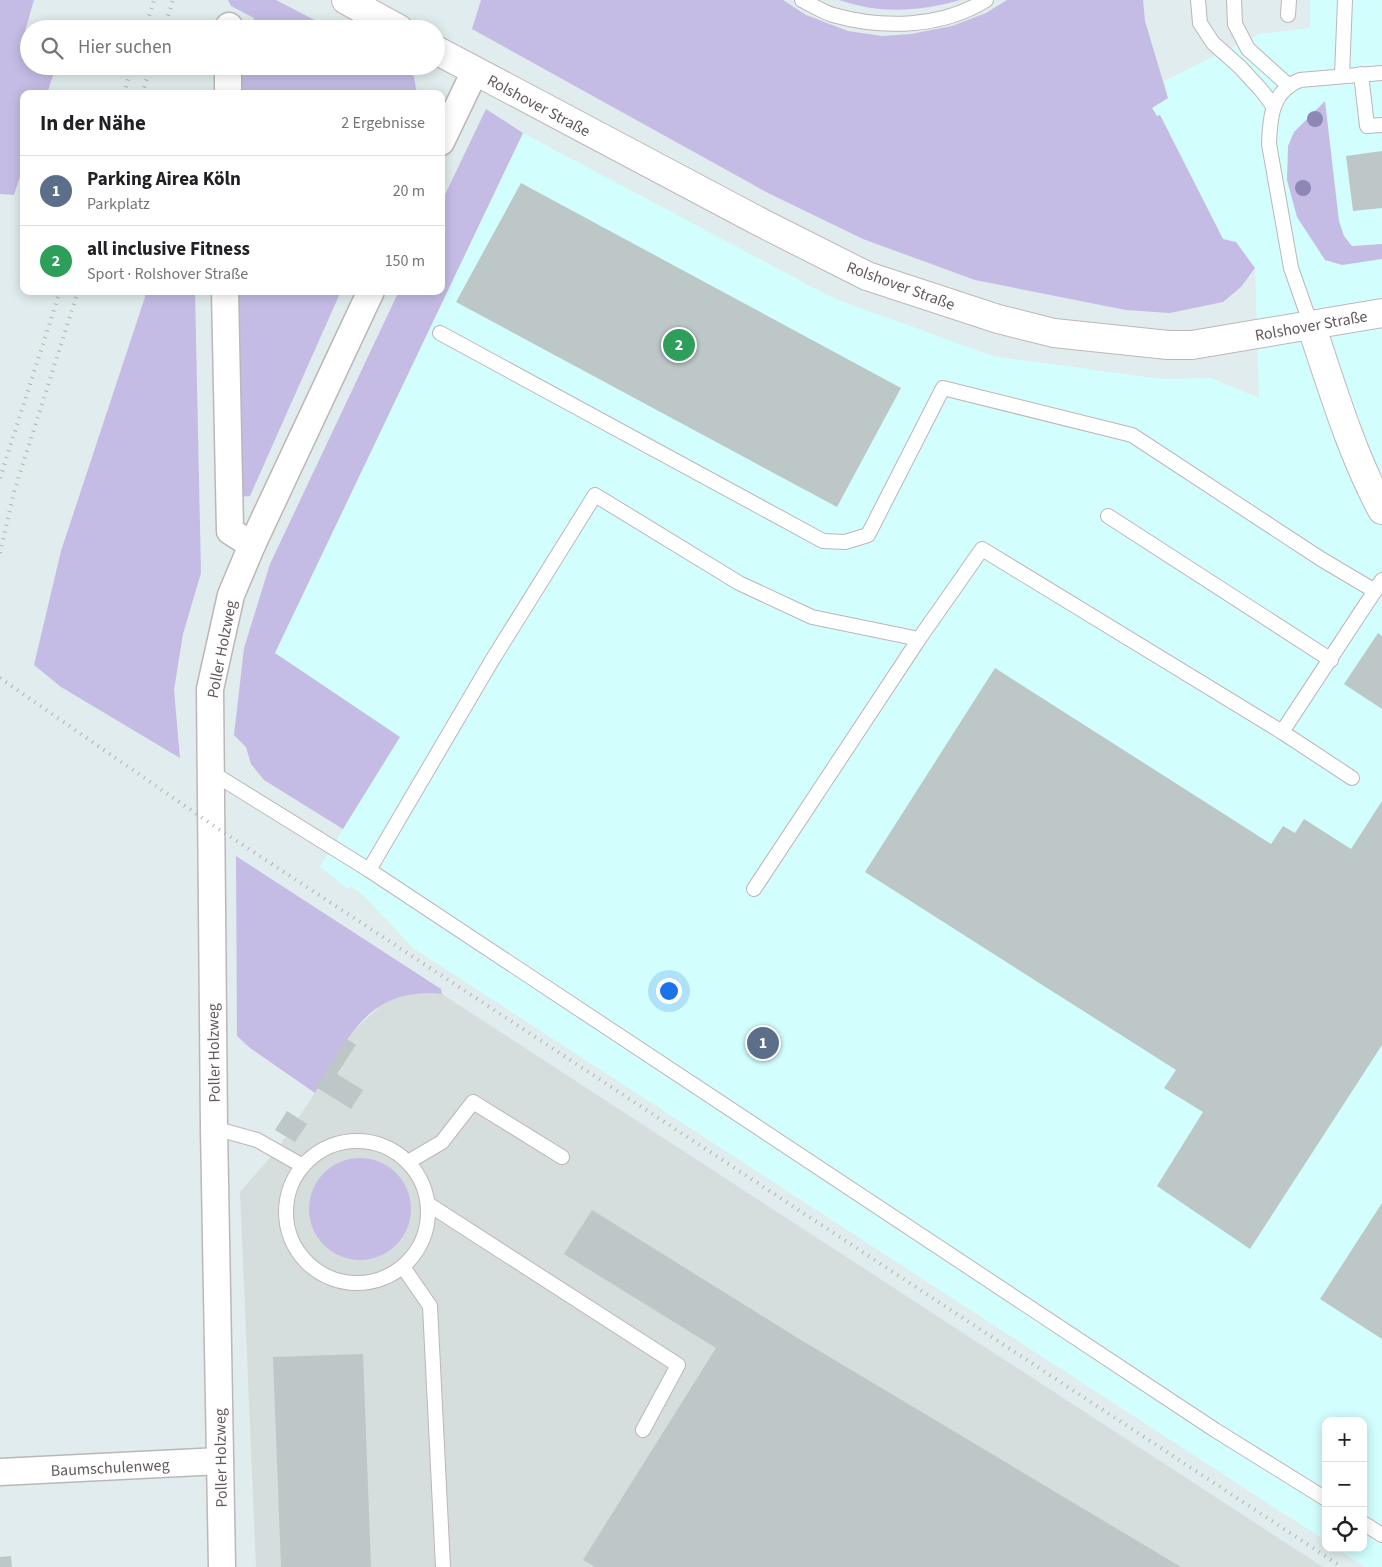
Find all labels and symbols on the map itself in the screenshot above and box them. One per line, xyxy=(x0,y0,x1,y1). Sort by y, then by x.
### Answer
street label: Rolshover Straße xyxy=(483,69,594,142)
street label: Rolshover Straße xyxy=(843,256,958,316)
street label: Rolshover Straße xyxy=(1253,305,1369,347)
pin: 2 xyxy=(663,326,695,364)
street label: Poller Holzweg xyxy=(202,598,242,700)
your location xyxy=(656,978,682,1004)
street label: Poller Holzweg xyxy=(202,1003,226,1103)
pin: 1 xyxy=(747,1024,779,1062)
street label: Poller Holzweg xyxy=(209,1408,233,1508)
street label: Baumschulenweg xyxy=(50,1454,170,1482)

